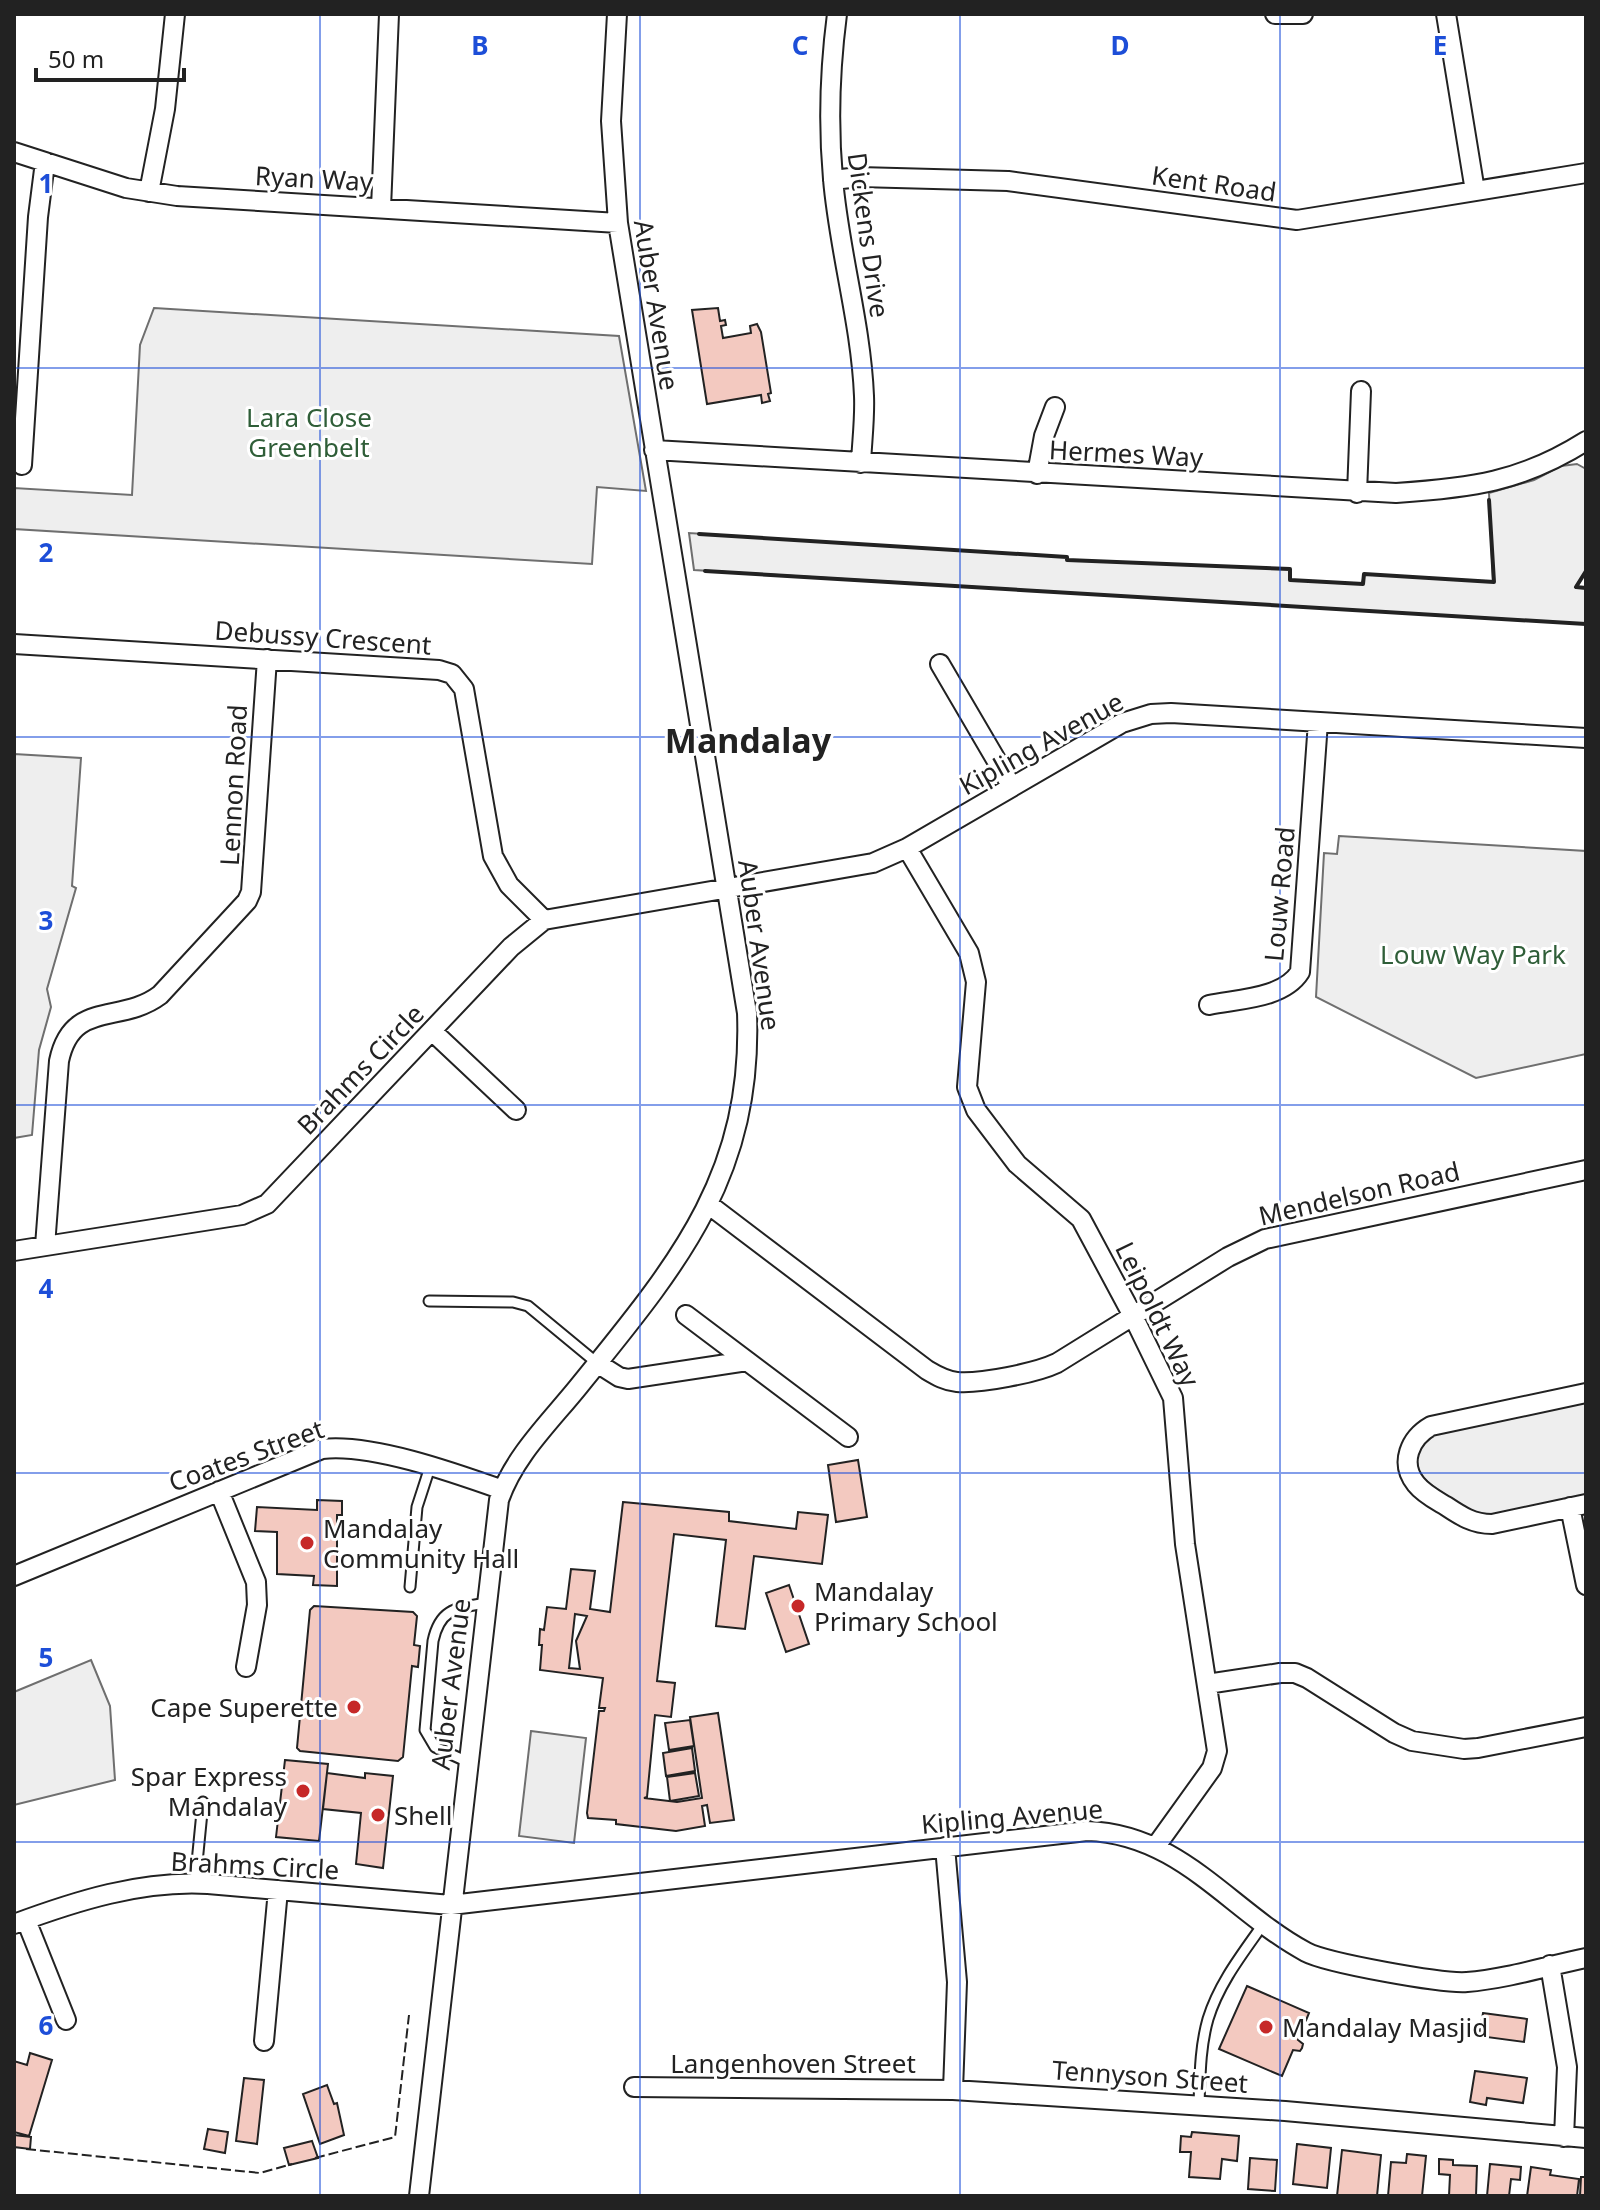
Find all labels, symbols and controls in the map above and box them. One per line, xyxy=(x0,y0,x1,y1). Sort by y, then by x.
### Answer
text: B xyxy=(471,27,489,63)
text: C xyxy=(792,27,808,63)
text: D xyxy=(1110,27,1130,63)
text: E xyxy=(1433,27,1447,63)
scale bar xyxy=(36,32,184,82)
text: 50 m xyxy=(48,42,104,75)
street label: Dickens Drive xyxy=(840,150,898,320)
street label: Kent Road xyxy=(1149,156,1279,210)
street label: Ryan Way xyxy=(254,157,375,199)
text: 1 xyxy=(39,165,53,201)
street label: Auber Avenue xyxy=(626,217,688,393)
park label: Lara Close Greenbelt xyxy=(246,399,372,465)
street label: Hermes Way xyxy=(1048,431,1205,475)
text: 2 xyxy=(39,534,54,570)
street label: Debussy Crescent xyxy=(214,611,432,663)
street label: Kipling Avenue xyxy=(953,683,1129,803)
street label: Lennon Road xyxy=(211,703,255,867)
district label: Mandalay xyxy=(665,717,832,763)
street label: Louw Road xyxy=(1255,825,1303,963)
street label: Auber Avenue xyxy=(730,857,790,1033)
text: 3 xyxy=(39,902,53,938)
park label: Louw Way Park xyxy=(1380,936,1566,972)
street label: Brahms Circle xyxy=(289,996,431,1142)
street label: Mendelson Road xyxy=(1255,1152,1463,1234)
street label: Leipoldt Way xyxy=(1107,1236,1209,1393)
text: 4 xyxy=(39,1270,54,1306)
street label: Coates Street xyxy=(163,1410,329,1500)
place label: Mandalay Community Hall xyxy=(323,1510,519,1576)
marker: Mandalay Community Hall xyxy=(298,1534,316,1552)
place label: Mandalay Primary School xyxy=(814,1573,998,1639)
street label: Auber Avenue xyxy=(422,1596,478,1772)
marker: Mandalay Primary School xyxy=(789,1597,807,1615)
text: 5 xyxy=(39,1639,53,1675)
place label: Cape Superette xyxy=(150,1689,338,1725)
marker: Cape Superette xyxy=(345,1698,363,1716)
place label: Spar Express Mandalay xyxy=(131,1758,288,1824)
marker: Spar Express Mandalay xyxy=(294,1782,312,1800)
street label: Kipling Avenue xyxy=(920,1790,1104,1842)
place label: Shell xyxy=(394,1797,452,1833)
marker: Shell xyxy=(369,1806,387,1824)
street label: Brahms Circle xyxy=(170,1843,340,1887)
text: 6 xyxy=(39,2007,54,2043)
place label: Mandalay Masjid xyxy=(1282,2009,1488,2045)
marker: Mandalay Masjid xyxy=(1257,2018,1275,2036)
street label: Langenhoven Street xyxy=(670,2045,916,2081)
street label: Tennyson Street xyxy=(1051,2051,1249,2101)

